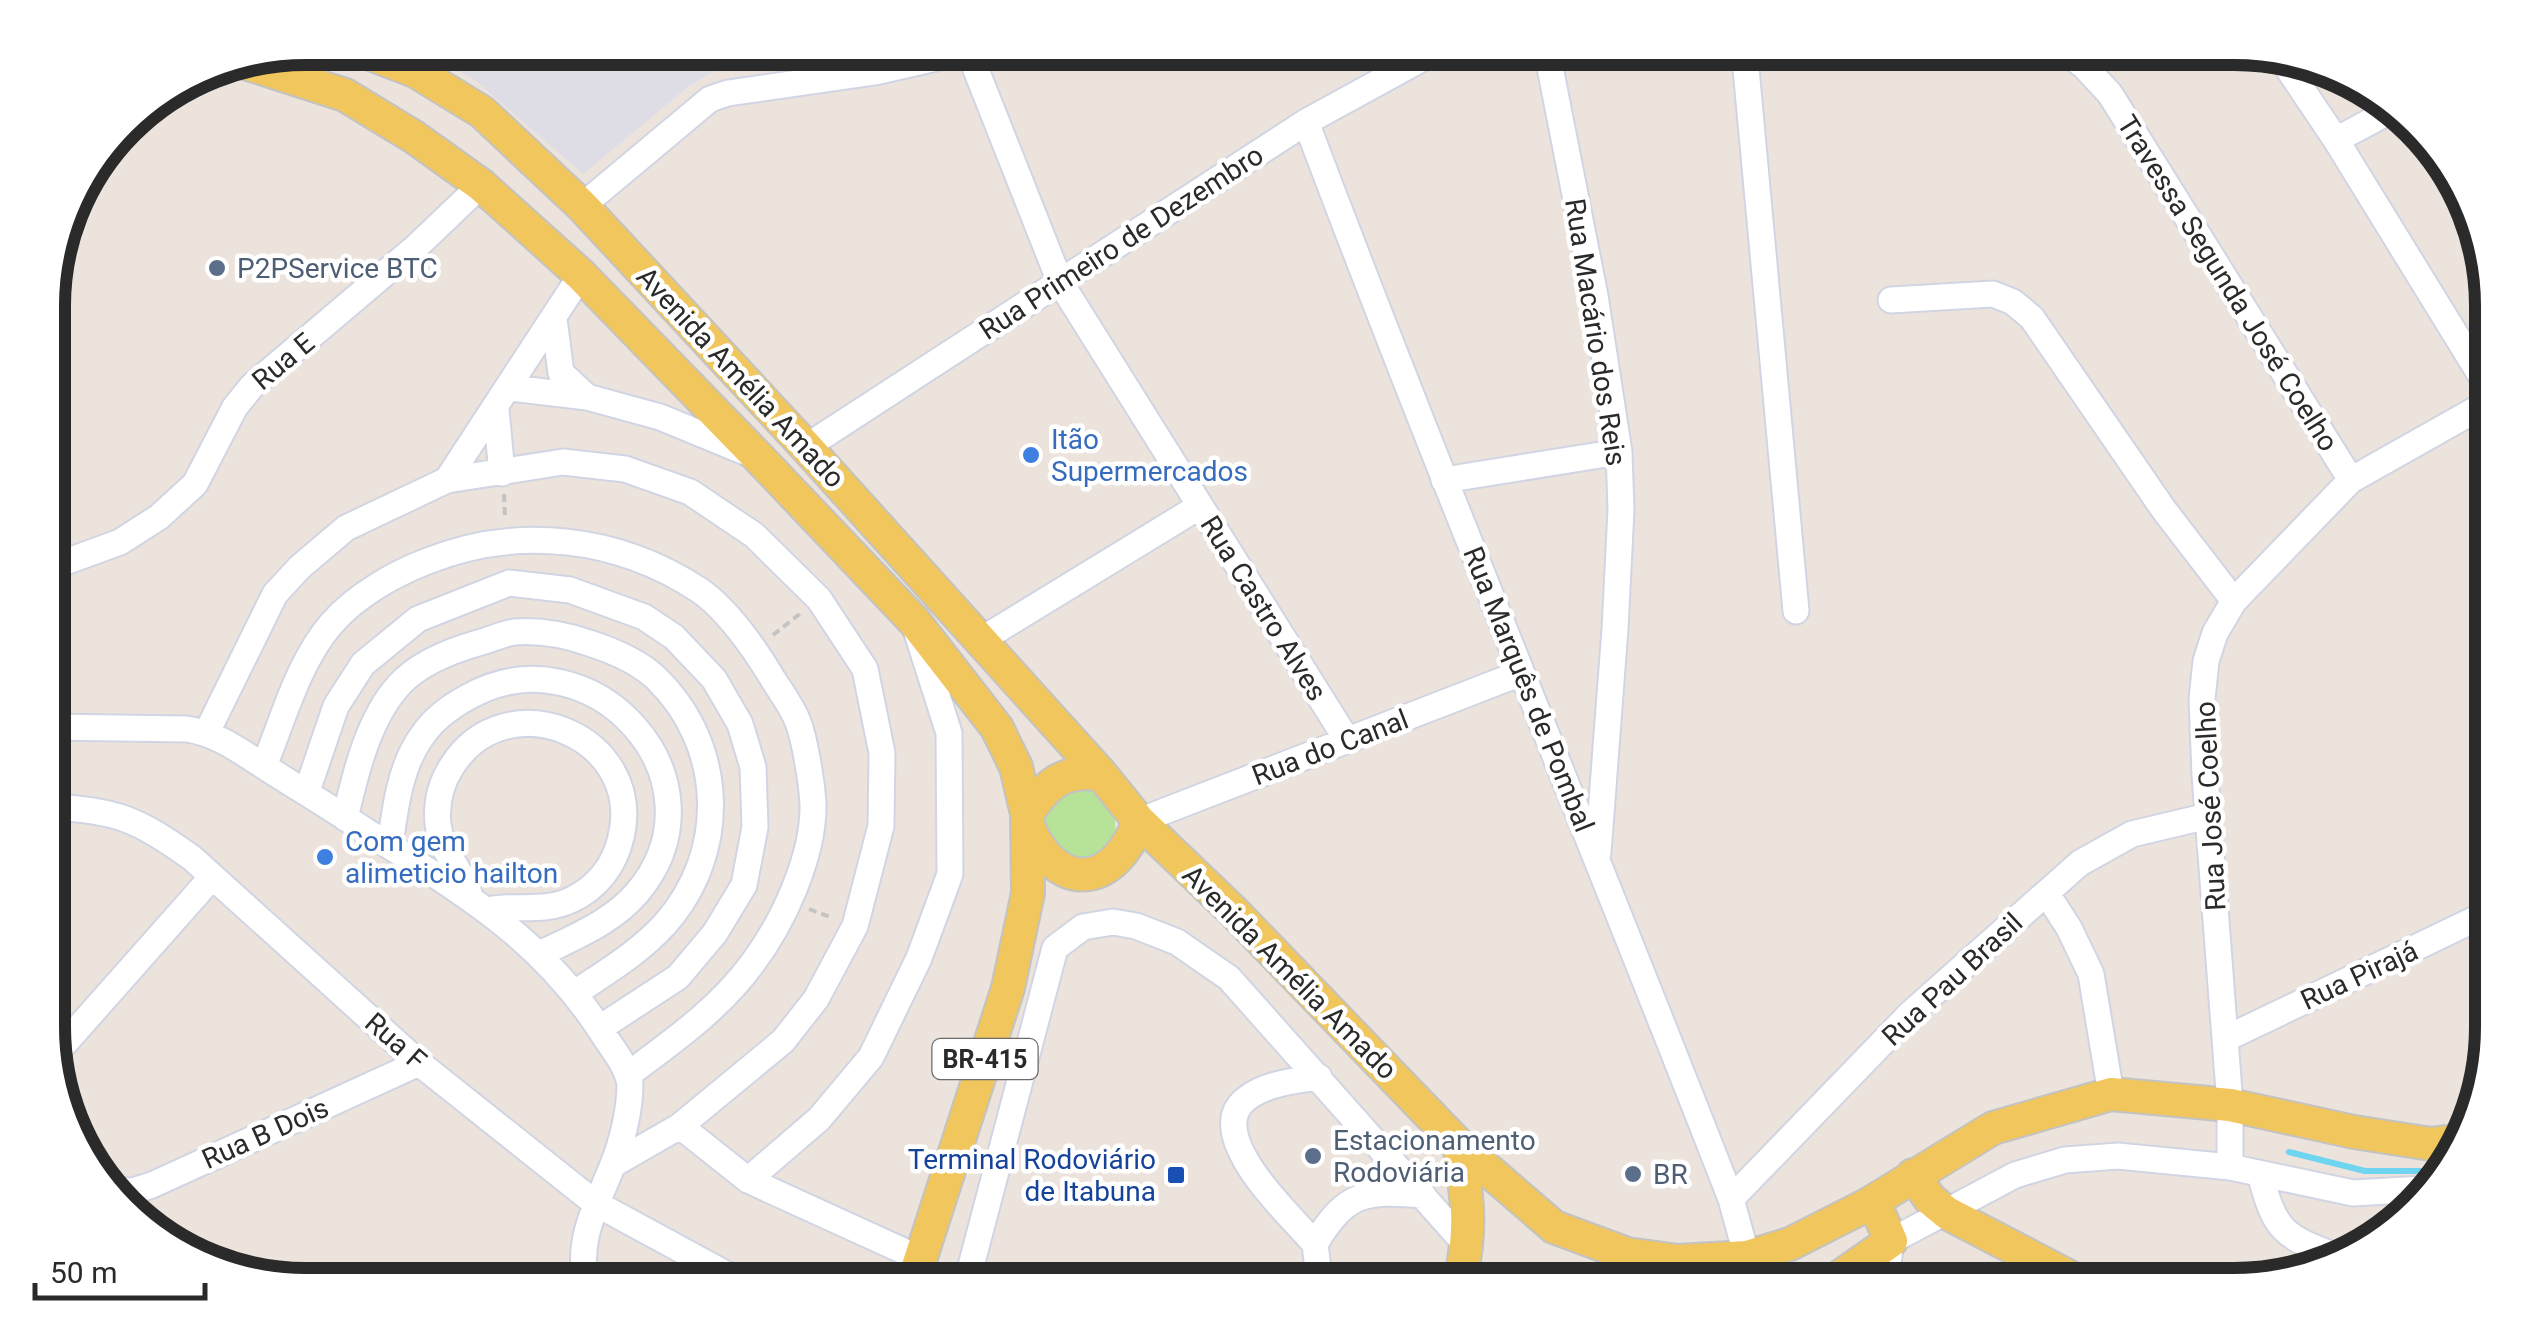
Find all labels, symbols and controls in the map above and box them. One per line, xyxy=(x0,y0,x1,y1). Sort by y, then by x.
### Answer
street label: Travessa Segunda José Coelho xyxy=(2110,109,2345,457)
street label: Rua Primeiro de Dezembro xyxy=(973,138,1269,347)
street label: Rua Macário dos Reis xyxy=(1558,196,1633,468)
place label: P2PService BTC xyxy=(237,252,438,285)
marker: P2PService BTC xyxy=(206,257,228,279)
street label: Avenida Amélia Amado xyxy=(630,260,851,494)
street label: Rua E xyxy=(246,326,321,397)
place label: Itão Supermercados xyxy=(1051,423,1248,488)
marker: Itão Supermercados xyxy=(1020,444,1042,466)
street label: Rua Castro Alves xyxy=(1193,510,1334,707)
street label: Rua Marquês de Pombal xyxy=(1456,542,1601,837)
street label: Rua José Coelho xyxy=(2189,700,2232,912)
street label: Rua do Canal xyxy=(1247,703,1413,792)
place label: Com gem alimeticio hailton xyxy=(345,825,558,890)
marker: Com gem alimeticio hailton xyxy=(314,846,336,868)
street label: Avenida Amélia Amado xyxy=(1176,858,1404,1086)
street label: Rua Pau Brasil xyxy=(1875,906,2029,1053)
street label: Rua Pirajá xyxy=(2295,934,2423,1017)
street label: Rua F xyxy=(358,1006,433,1077)
road number: BR-415 xyxy=(932,1039,1038,1079)
street label: Rua B Dois xyxy=(197,1091,334,1176)
place label: Estacionamento Rodoviária xyxy=(1333,1124,1536,1189)
place label: Terminal Rodoviário de Itabuna xyxy=(908,1143,1156,1208)
marker: Estacionamento Rodoviária xyxy=(1302,1145,1324,1167)
place label: BR xyxy=(1653,1158,1688,1191)
marker: BR xyxy=(1622,1163,1644,1185)
marker: Terminal Rodoviário de Itabuna xyxy=(1165,1164,1187,1186)
scale bar xyxy=(35,1238,205,1300)
text: 50 m xyxy=(50,1255,117,1290)

